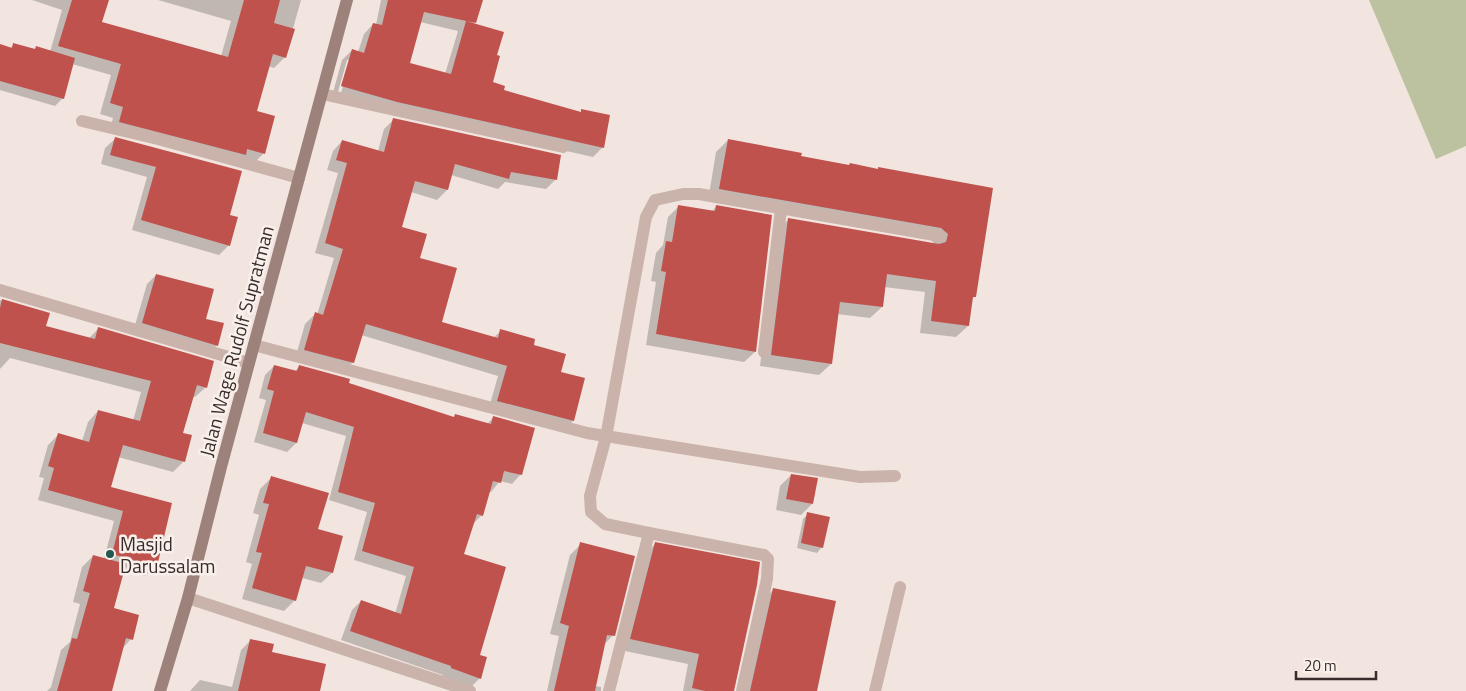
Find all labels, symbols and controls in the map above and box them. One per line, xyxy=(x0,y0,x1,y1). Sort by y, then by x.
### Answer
street label: Jalan Wage Rudolf Supratman xyxy=(191,222,281,460)
place label: Masjid Darussalam xyxy=(120,529,215,580)
marker: Masjid Darussalam xyxy=(104,548,116,560)
scale bar xyxy=(1296,648,1376,680)
text: 20 m xyxy=(1304,654,1337,677)

